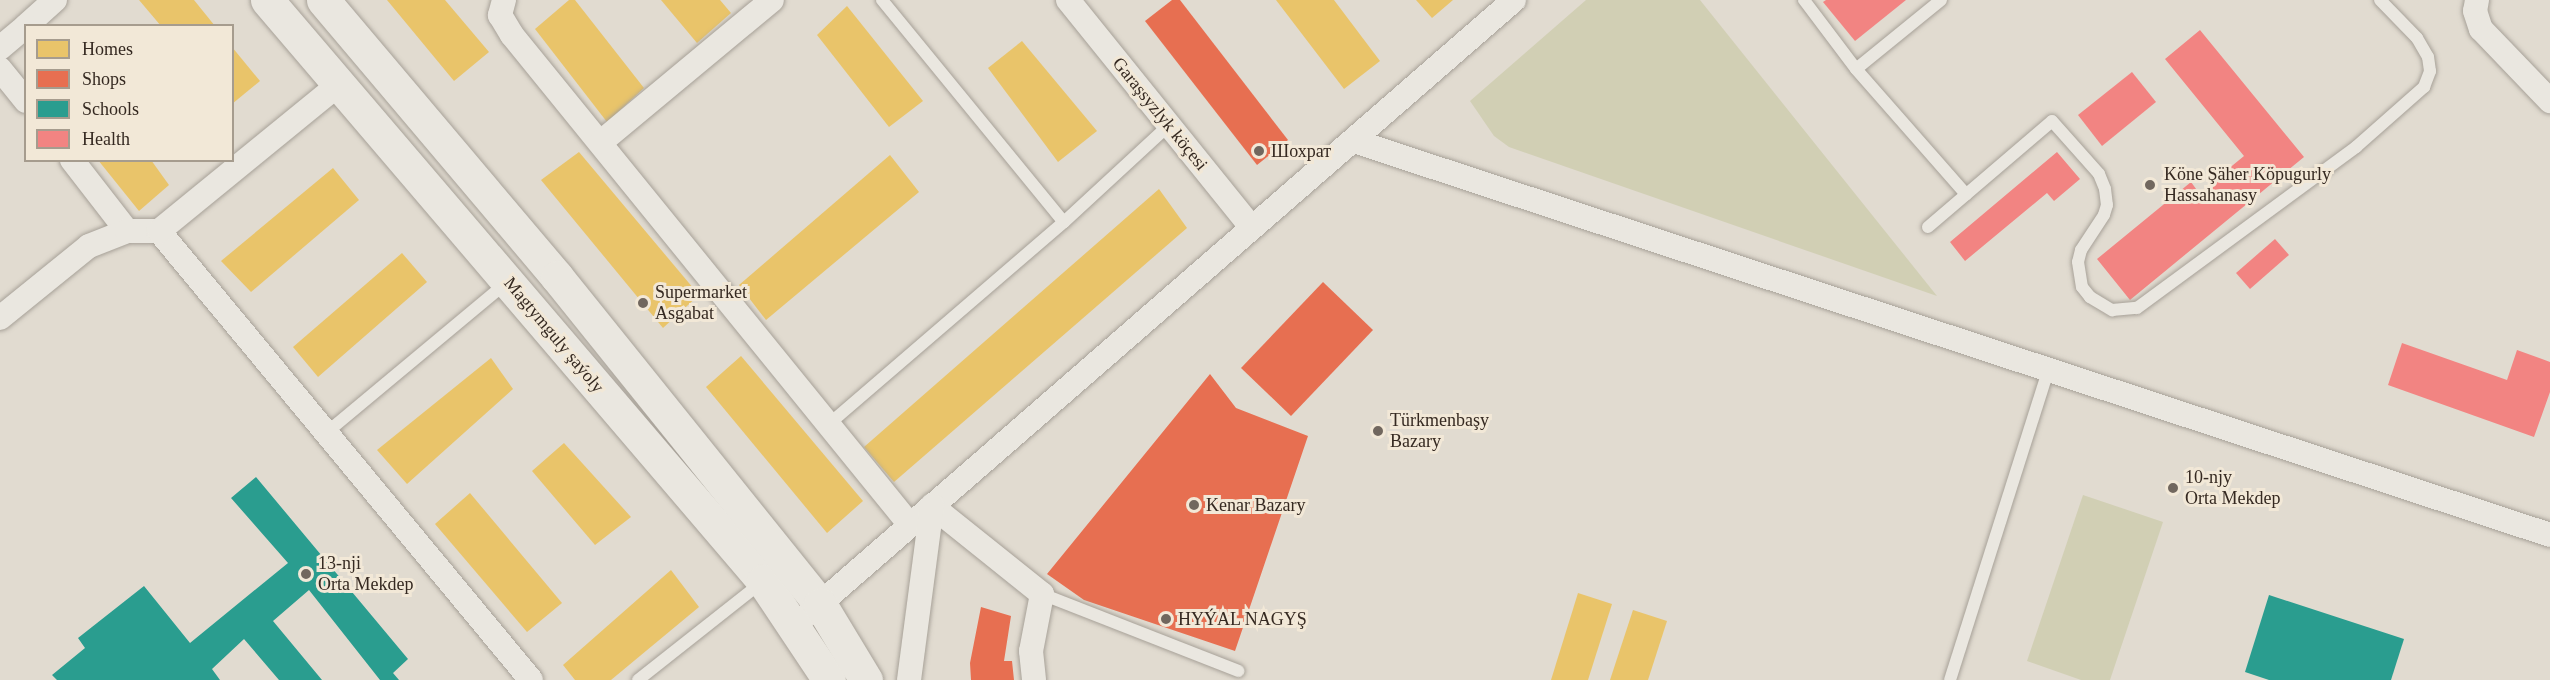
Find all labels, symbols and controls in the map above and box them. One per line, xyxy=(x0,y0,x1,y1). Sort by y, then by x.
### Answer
legend xyxy=(24,24,234,162)
text: Homes xyxy=(82,39,133,59)
street label: Garaşsyzlyk köçesi xyxy=(1108,53,1212,175)
text: Shops xyxy=(82,69,126,89)
text: Schools xyxy=(82,99,139,119)
text: Health xyxy=(82,129,130,149)
place label: Шохрат xyxy=(1271,140,1331,162)
marker: Шохрат xyxy=(1252,144,1266,158)
place label: Köne Şäher Köpugurly Hassahanasy xyxy=(2164,164,2331,207)
marker: Köne Şäher Köpugurly Hassahanasy xyxy=(2141,176,2159,194)
street label: Magtymguly şaýoly xyxy=(499,273,609,397)
place label: Supermarket Asgabat xyxy=(655,282,747,324)
marker: Supermarket Asgabat xyxy=(636,296,650,310)
place label: Türkmenbaşy Bazary xyxy=(1390,410,1489,452)
marker: Türkmenbaşy Bazary xyxy=(1371,424,1385,438)
place label: 10-njy Orta Mekdep xyxy=(2185,467,2280,510)
marker: 10-njy Orta Mekdep xyxy=(2166,481,2180,495)
place label: Kenar Bazary xyxy=(1206,494,1305,516)
marker: Kenar Bazary xyxy=(1187,498,1201,512)
place label: 13-nji Orta Mekdep xyxy=(318,553,413,596)
marker: 13-nji Orta Mekdep xyxy=(299,567,313,581)
place label: HYÝAL NAGYŞ xyxy=(1178,608,1307,630)
marker: HYÝAL NAGYŞ xyxy=(1159,612,1173,626)

